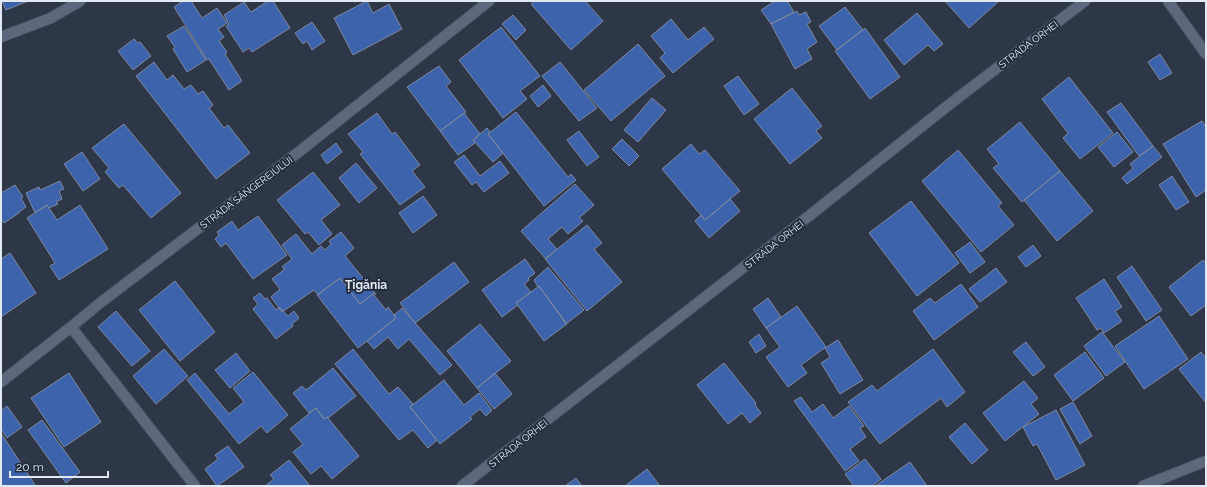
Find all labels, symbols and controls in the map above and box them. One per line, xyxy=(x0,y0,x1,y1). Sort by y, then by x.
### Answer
street label: STRADA ORHEI xyxy=(997,19,1060,70)
street label: STRADA SÂNGEREIULUI xyxy=(198,154,295,231)
street label: STRADA ORHEI xyxy=(743,218,806,271)
district label: Țigănia xyxy=(345,278,387,292)
street label: STRADA ORHEI xyxy=(487,417,550,470)
scale bar xyxy=(10,453,108,479)
text: 20 m xyxy=(16,460,44,474)

